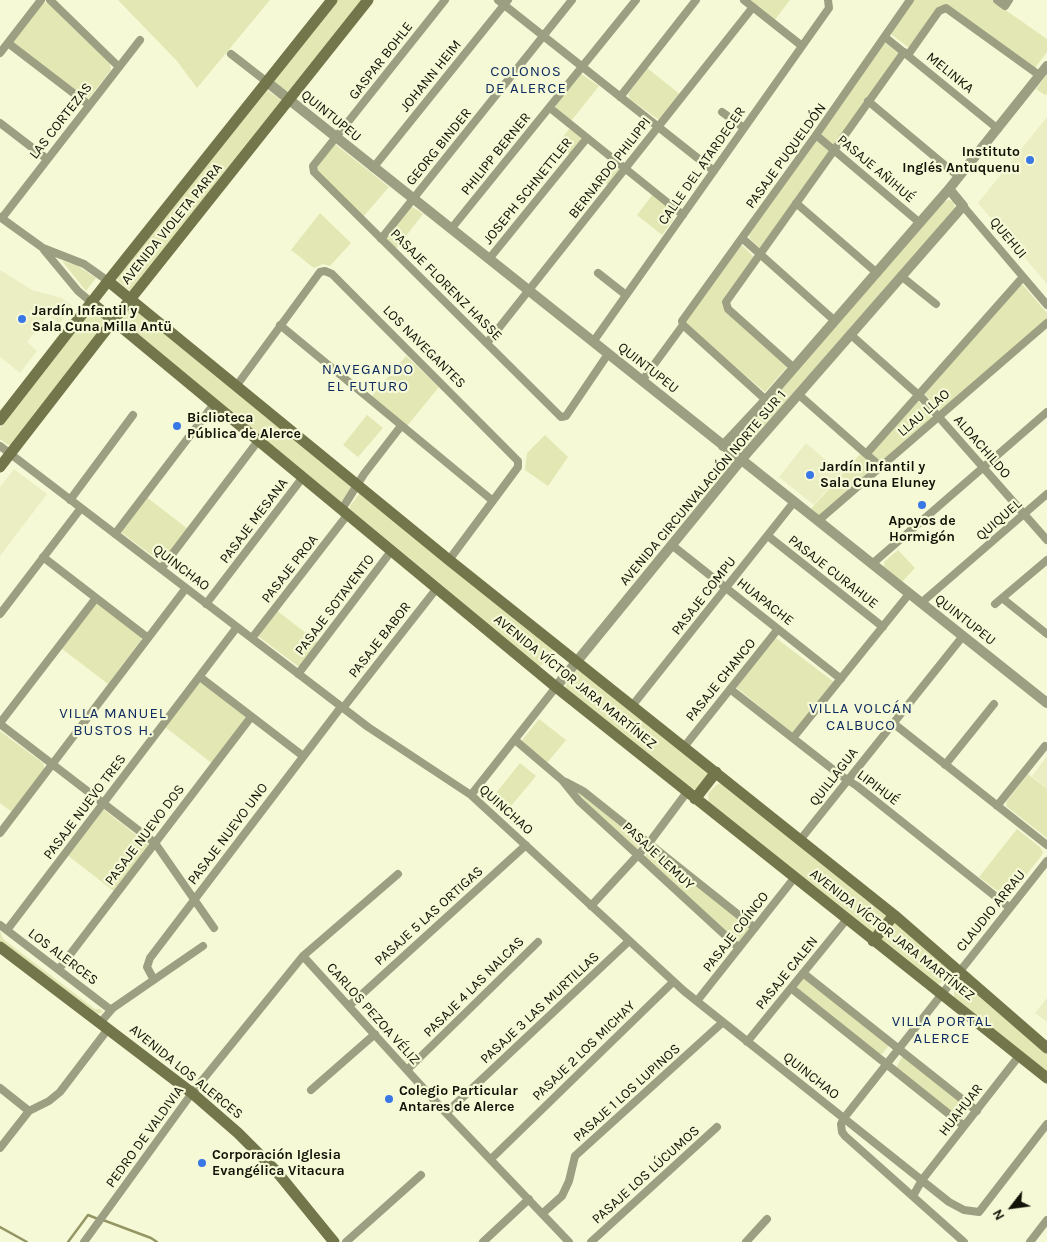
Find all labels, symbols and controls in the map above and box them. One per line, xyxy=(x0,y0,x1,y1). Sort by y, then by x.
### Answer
street label: GASPAR BOHLE xyxy=(345,19,417,103)
street label: JOHANN HEIM xyxy=(397,37,465,115)
street label: MELINKA xyxy=(923,49,977,97)
district label: COLONOS DE ALERCE xyxy=(484,63,568,98)
street label: LAS CORTEZAS xyxy=(26,79,96,163)
street label: QUINTUPEU xyxy=(297,87,365,145)
street label: PASAJE PUQUELDÓN xyxy=(742,100,830,212)
street label: CALLE DEL ATARDECER xyxy=(655,104,749,228)
street label: GEORG BINDER xyxy=(403,105,475,189)
street label: PHILIPP BERNER xyxy=(458,109,534,199)
street label: BERNARDO PHILIPPI xyxy=(565,114,655,222)
street label: PASAJE AÑIHUÉ xyxy=(834,132,918,206)
street label: JOSEPH SCHNETTLER xyxy=(480,134,576,248)
place label: Instituto Inglés Antuquenu xyxy=(902,144,1020,176)
marker: Instituto Inglés Antuquenu xyxy=(1024,154,1036,166)
street label: AVENIDA VIOLETA PARRA xyxy=(118,160,226,288)
street label: QUEHUI xyxy=(986,214,1030,262)
street label: PASAJE FLORENZ HASSE xyxy=(387,226,505,344)
street label: LOS NAVEGANTES xyxy=(379,302,469,392)
place label: Jardín Infantil y Sala Cuna Milla Antü xyxy=(32,303,172,336)
marker: Jardín Infantil y Sala Cuna Milla Antü xyxy=(16,313,28,325)
street label: QUINTUPEU xyxy=(614,339,682,397)
district label: NAVEGANDO EL FUTURO xyxy=(321,361,415,396)
street label: LLAU LLAO xyxy=(894,386,954,440)
street label: AVENIDA CIRCUNVALACIÓN NORTE SUR 1 xyxy=(616,387,790,589)
place label: Biclioteca Pública de Alerce xyxy=(187,410,301,442)
street label: ALDACHILDO xyxy=(950,412,1014,482)
marker: Biclioteca Pública de Alerce xyxy=(171,420,183,432)
place label: Jardín Infantil y Sala Cuna Eluney xyxy=(820,459,936,492)
marker: Jardín Infantil y Sala Cuna Eluney xyxy=(804,469,816,481)
street label: PASAJE MESANA xyxy=(216,475,292,567)
street label: QUIQUEL xyxy=(973,496,1025,544)
marker: Apoyos de Hormigón xyxy=(916,499,928,511)
place label: Apoyos de Hormigón xyxy=(888,513,956,546)
street label: PASAJE PROA xyxy=(258,532,322,606)
street label: PASAJE CURAHUE xyxy=(785,532,881,612)
street label: QUINCHAO xyxy=(149,541,213,595)
street label: PASAJE SOTAVENTO xyxy=(292,551,378,659)
street label: PASAJE COMPU xyxy=(668,553,740,639)
street label: HUAPACHE xyxy=(733,575,797,629)
street label: QUINTUPEU xyxy=(931,591,999,649)
street label: PASAJE BABOR xyxy=(345,599,415,681)
street label: AVENIDA VÍCTOR JARA MARTÍNEZ xyxy=(490,611,660,753)
street label: PASAJE CHANCO xyxy=(682,635,760,725)
district label: VILLA VOLCÁN CALBUCO xyxy=(808,700,914,735)
district label: VILLA MANUEL BUSTOS H. xyxy=(58,705,168,740)
street label: QUILLAGUA xyxy=(806,744,862,810)
street label: PASAJE NUEVO TRES xyxy=(40,751,130,863)
street label: LIPIHUÉ xyxy=(854,767,902,809)
street label: PASAJE NUEVO UNO xyxy=(184,780,272,888)
street label: PASAJE NUEVO DOS xyxy=(102,781,188,889)
street label: QUINCHAO xyxy=(476,781,536,839)
street label: PASAJE LEMUY xyxy=(619,819,697,893)
street label: PASAJE 5 LAS ORTIGAS xyxy=(371,863,487,969)
street label: AVENIDA VÍCTOR JARA MARTÍNEZ xyxy=(806,865,978,1005)
street label: CLAUDIO ARRAU xyxy=(953,867,1029,955)
street label: PASAJE COÍNCO xyxy=(699,888,773,976)
street label: LOS ALERCES xyxy=(25,925,101,989)
street label: PASAJE 4 LAS NALCAS xyxy=(420,933,528,1041)
street label: PASAJE CALEN xyxy=(752,933,822,1013)
street label: PASAJE 3 LAS MURTILLAS xyxy=(477,948,603,1068)
street label: CARLOS PEZOA VÉLIZ xyxy=(323,960,423,1068)
street label: PASAJE 2 LOS MICHAY xyxy=(529,998,639,1104)
district label: VILLA PORTAL ALERCE xyxy=(890,1013,994,1048)
street label: AVENIDA LOS ALERCES xyxy=(126,1021,246,1123)
street label: PASAJE 1 LOS LUPINOS xyxy=(570,1040,684,1146)
street label: QUINCHAO xyxy=(780,1049,842,1103)
street label: HUAHUAR xyxy=(935,1081,987,1139)
street label: PEDRO DE VALDIVIA xyxy=(103,1083,187,1191)
place label: Colegio Particular Antares de Alerce xyxy=(399,1083,518,1116)
marker: Colegio Particular Antares de Alerce xyxy=(383,1093,395,1105)
street label: PASAJE LOS LÚCUMOS xyxy=(589,1122,703,1228)
place label: Corporación Iglesia Evangélica Vitacura xyxy=(212,1147,345,1180)
marker: Corporación Iglesia Evangélica Vitacura xyxy=(196,1157,208,1169)
north arrow xyxy=(987,1182,1037,1232)
text: N xyxy=(989,1206,1008,1223)

